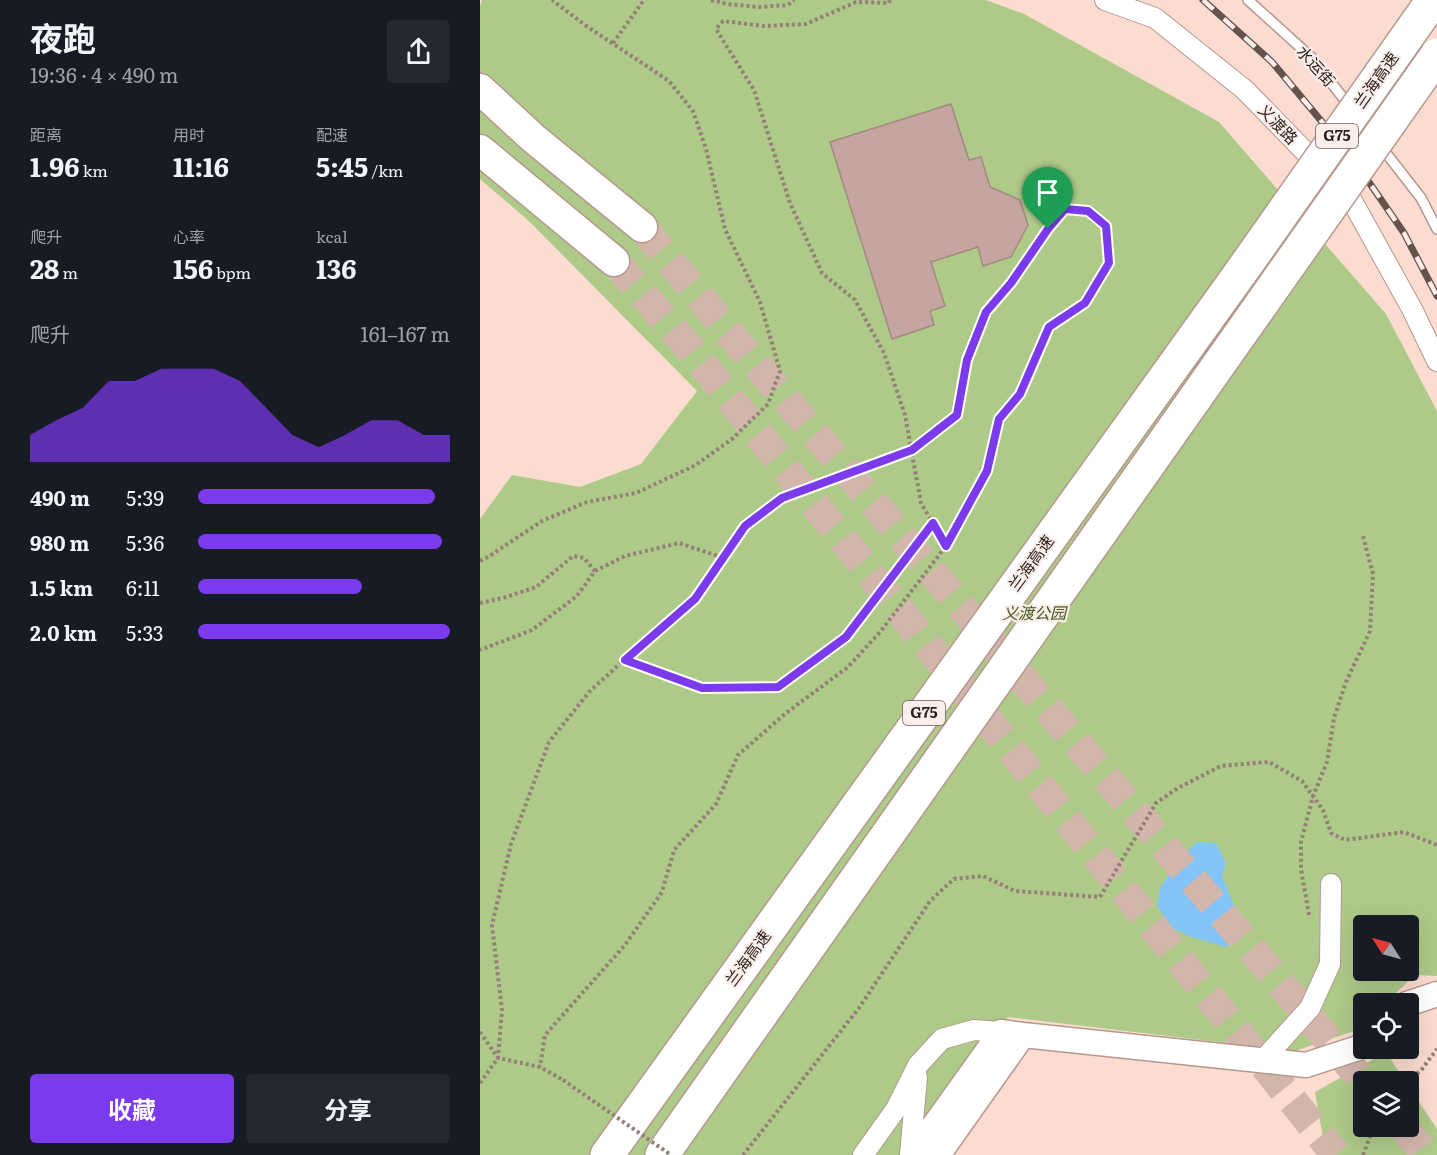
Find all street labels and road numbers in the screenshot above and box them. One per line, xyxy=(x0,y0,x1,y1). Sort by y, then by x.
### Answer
street label: 水运街 xyxy=(1292,39,1342,91)
street label: 兰海高速 xyxy=(1347,46,1403,113)
street label: 义渡路 xyxy=(1253,98,1304,149)
road number: G75 xyxy=(1316,124,1358,148)
street label: 兰海高速 xyxy=(1002,529,1059,595)
road number: G75 xyxy=(903,701,945,725)
street label: 兰海高速 xyxy=(719,924,776,990)

